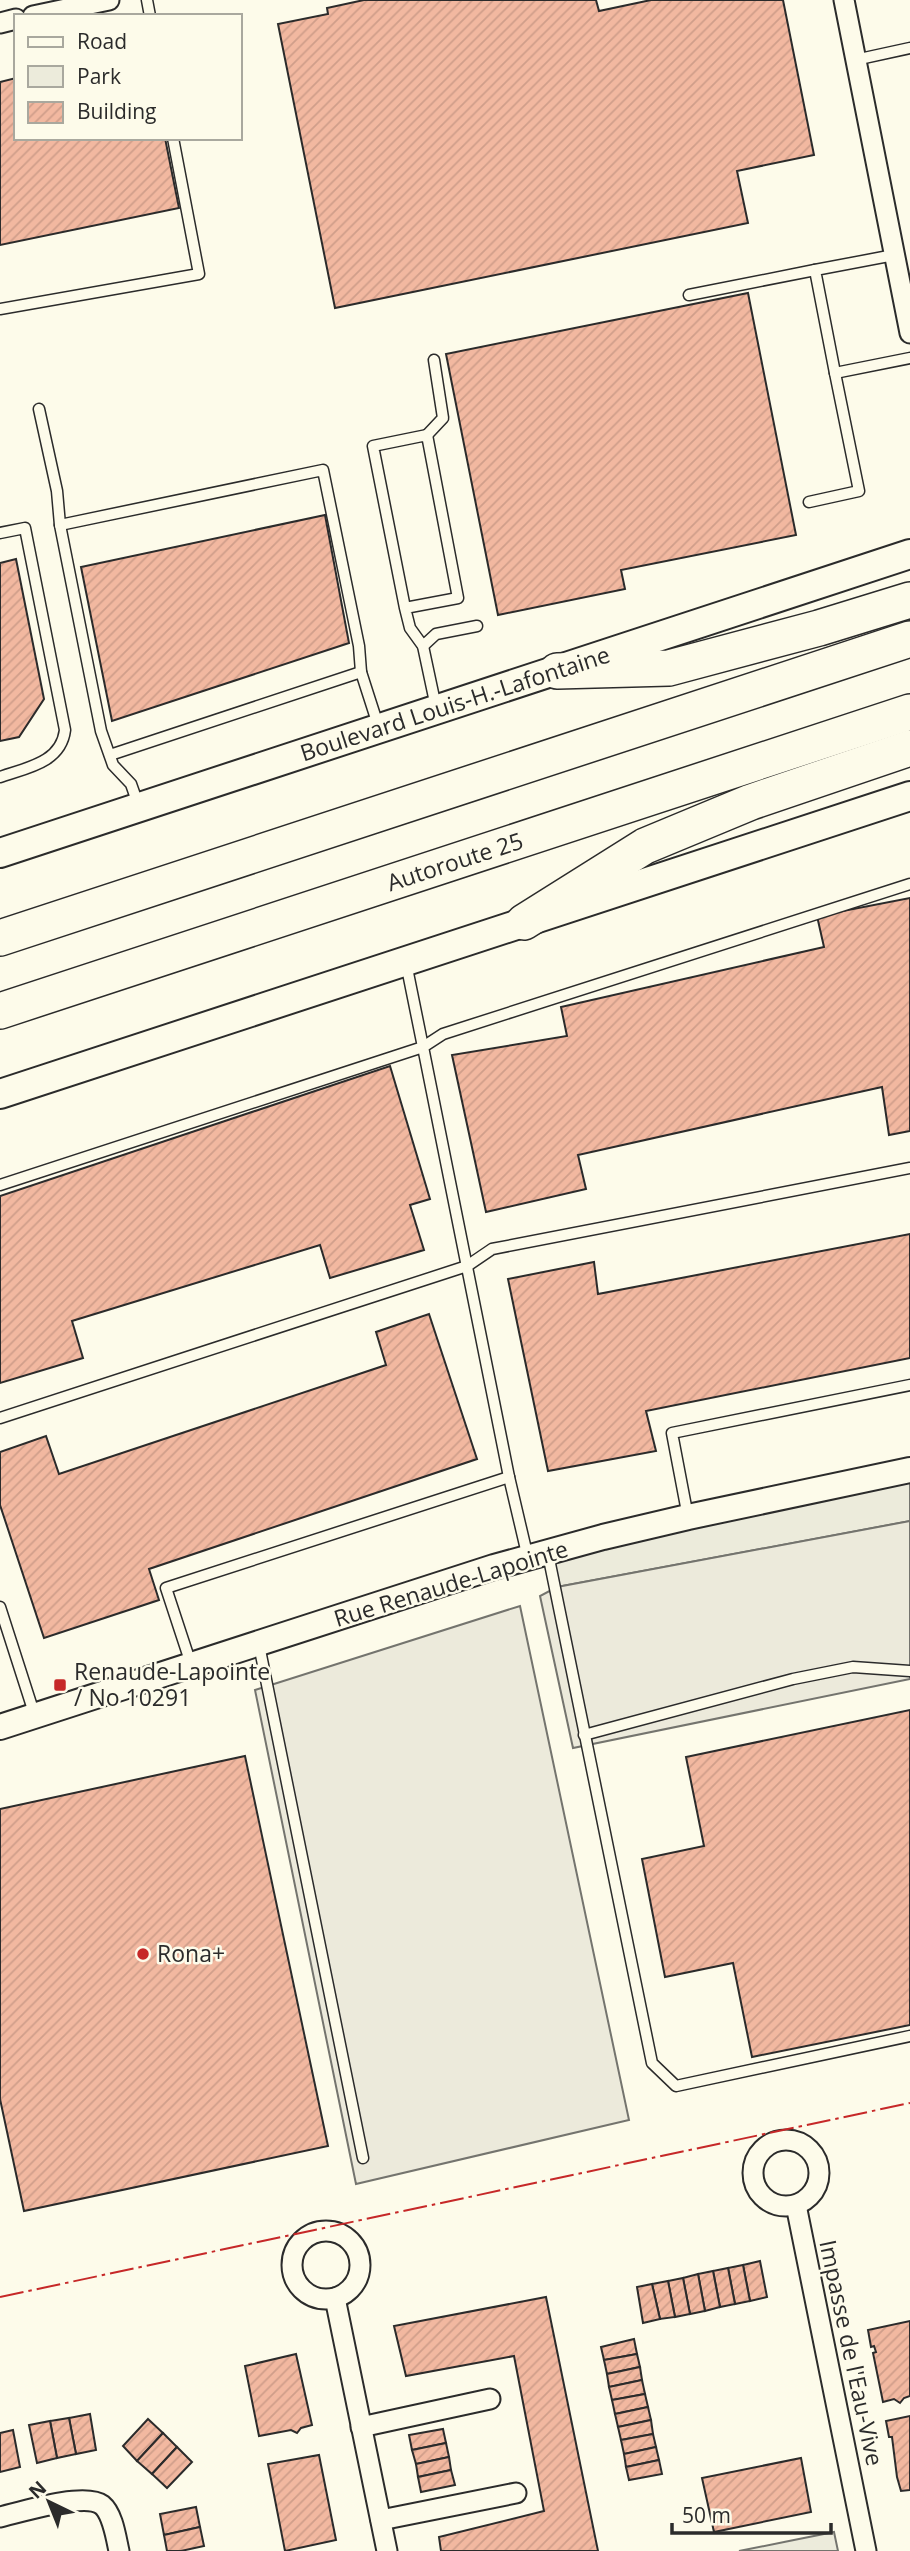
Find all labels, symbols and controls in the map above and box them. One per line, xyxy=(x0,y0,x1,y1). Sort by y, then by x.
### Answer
legend xyxy=(14,14,242,140)
text: Road xyxy=(77,27,127,55)
text: Park xyxy=(77,62,121,90)
text: Building xyxy=(77,97,156,125)
street label: Boulevard Louis-H.-Lafontaine xyxy=(296,638,614,768)
street label: Autoroute 25 xyxy=(382,824,527,898)
street label: Rue Renaude-Lapointe xyxy=(330,1532,572,1634)
place label: Renaude-Lapointe / No 10291 xyxy=(74,1655,270,1713)
marker: Renaude-Lapointe / No 10291 xyxy=(52,1677,68,1693)
place label: Rona+ xyxy=(157,1937,225,1969)
marker: Rona+ xyxy=(135,1946,151,1962)
street label: Impasse de l'Eau-Vive xyxy=(812,2237,892,2469)
north arrow xyxy=(14,2467,84,2537)
text: N xyxy=(23,2475,52,2504)
scale bar xyxy=(672,2492,831,2536)
text: 50 m xyxy=(682,2501,731,2529)

